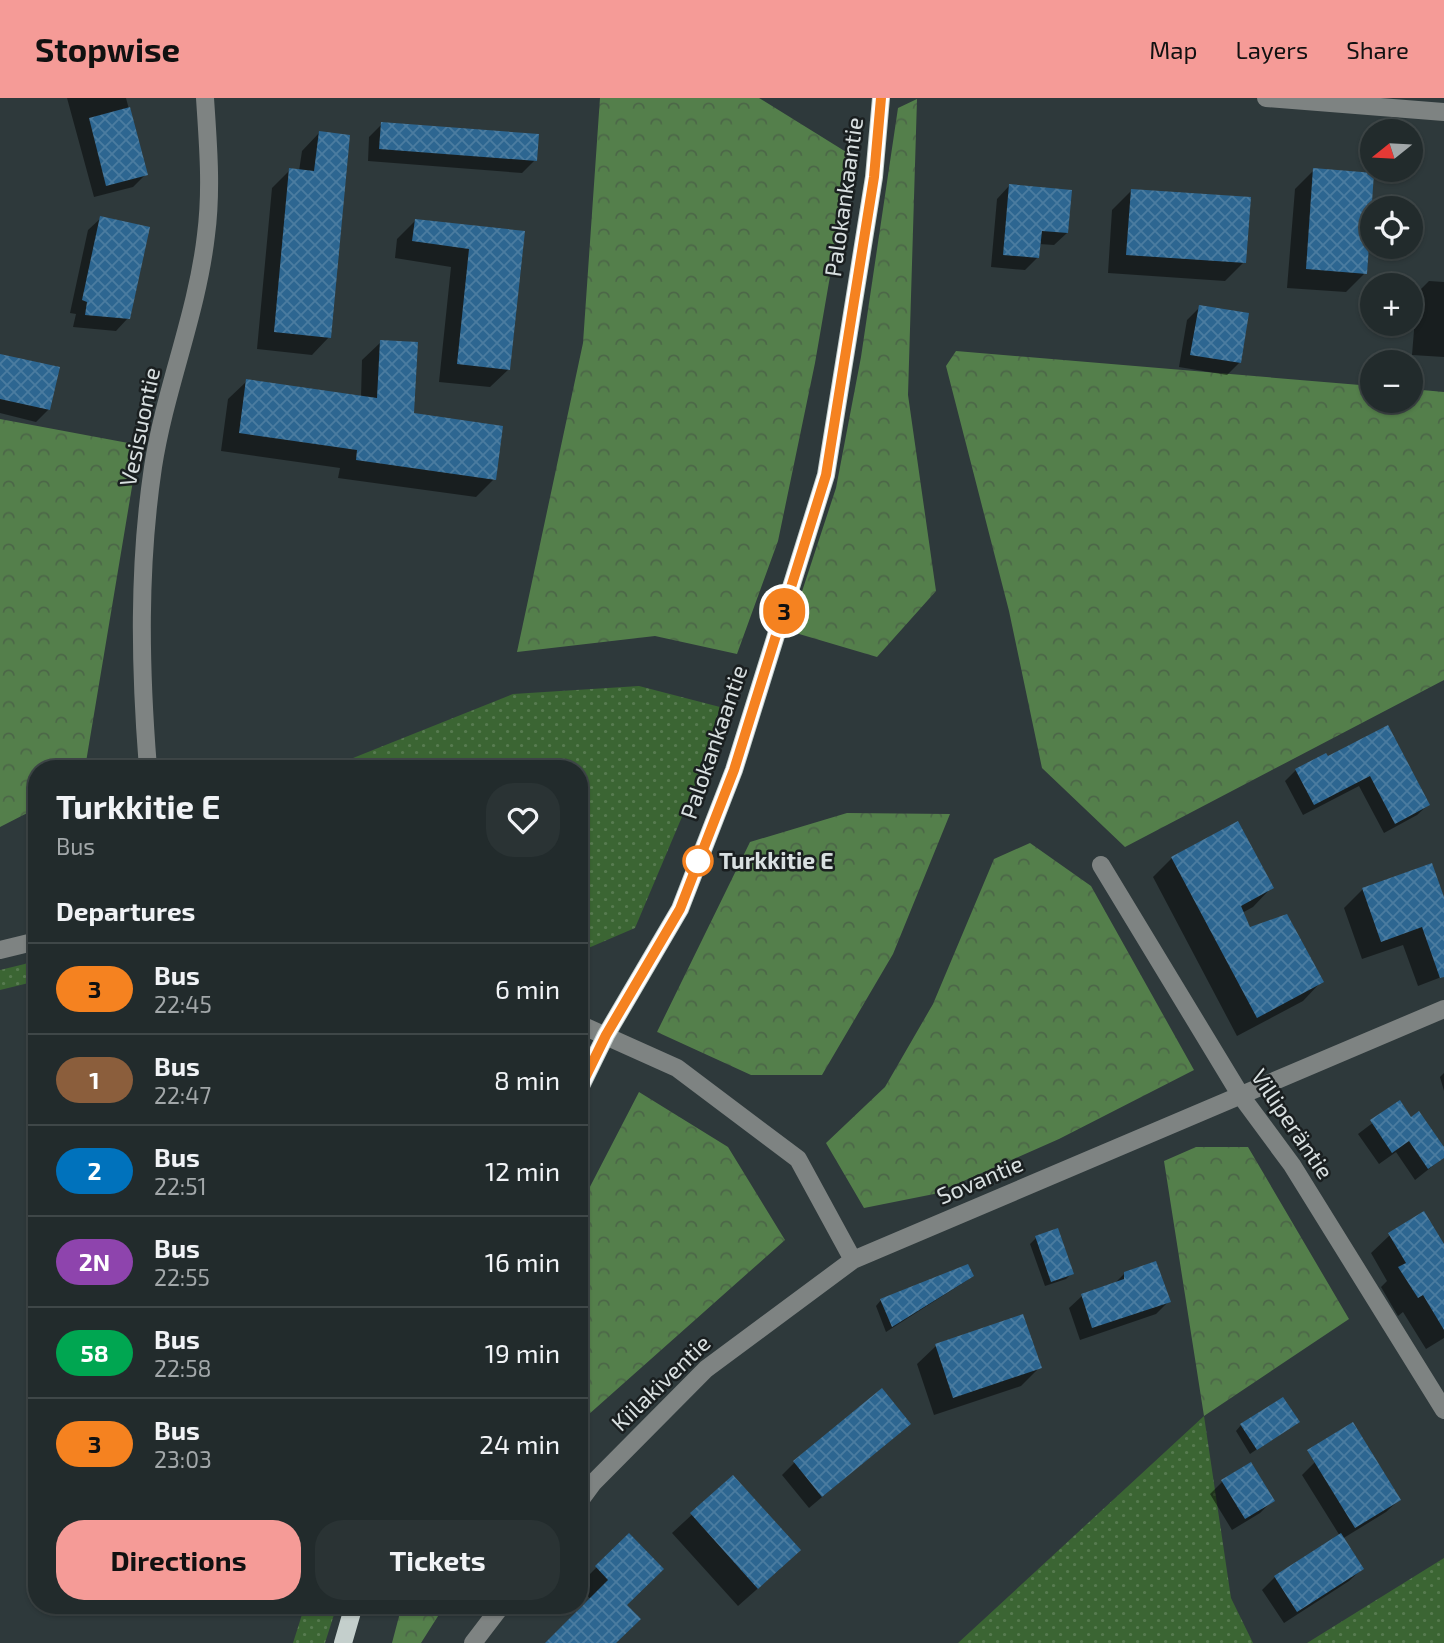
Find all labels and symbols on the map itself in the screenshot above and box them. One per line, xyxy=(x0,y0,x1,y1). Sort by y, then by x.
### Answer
street label: Palokankaantie xyxy=(818,115,868,278)
north arrow xyxy=(1360,119,1423,182)
street label: Vesisuontie xyxy=(113,365,165,489)
line badge: 3 xyxy=(761,588,807,634)
street label: Palokankaantie xyxy=(674,661,752,822)
marker: Turkkitie E xyxy=(683,846,713,876)
place label: Turkkitie E xyxy=(719,846,834,874)
street label: Villiperäntie xyxy=(1246,1063,1340,1184)
street label: Sovantie xyxy=(932,1148,1027,1210)
street label: Kiilakiventie xyxy=(605,1328,716,1436)

